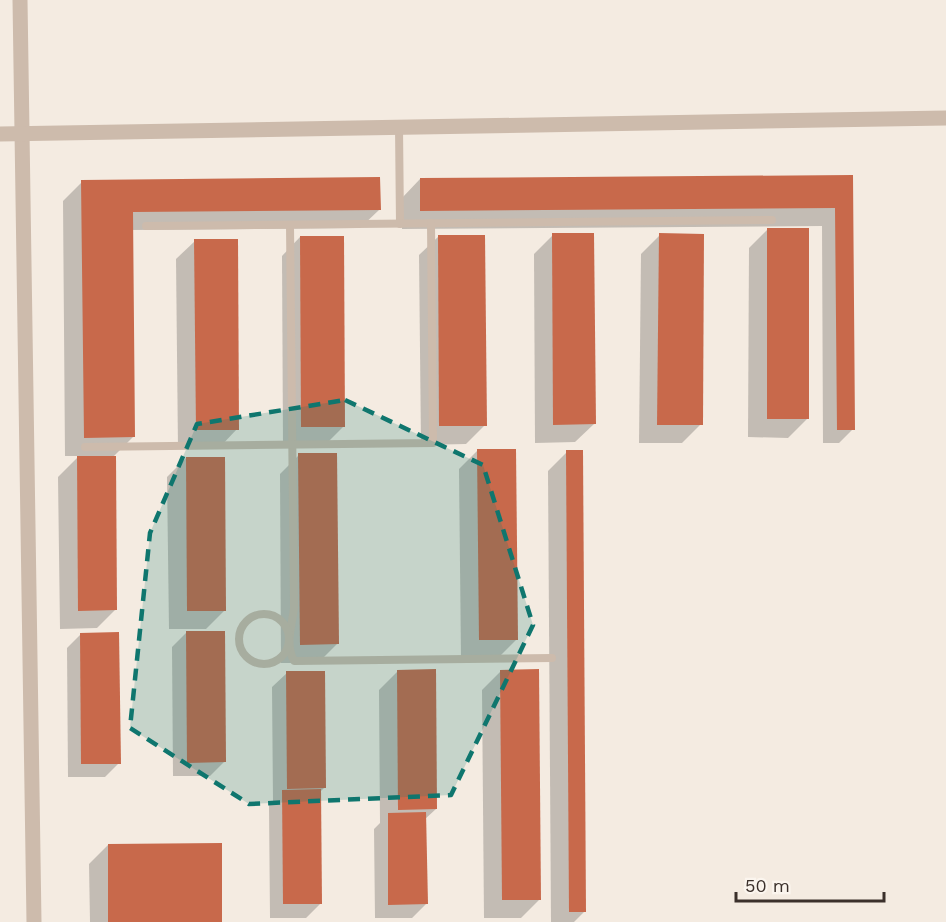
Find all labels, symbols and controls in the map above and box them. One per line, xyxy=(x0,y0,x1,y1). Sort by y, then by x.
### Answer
scale bar xyxy=(736,865,884,903)
text: 50 m xyxy=(745,875,790,896)

